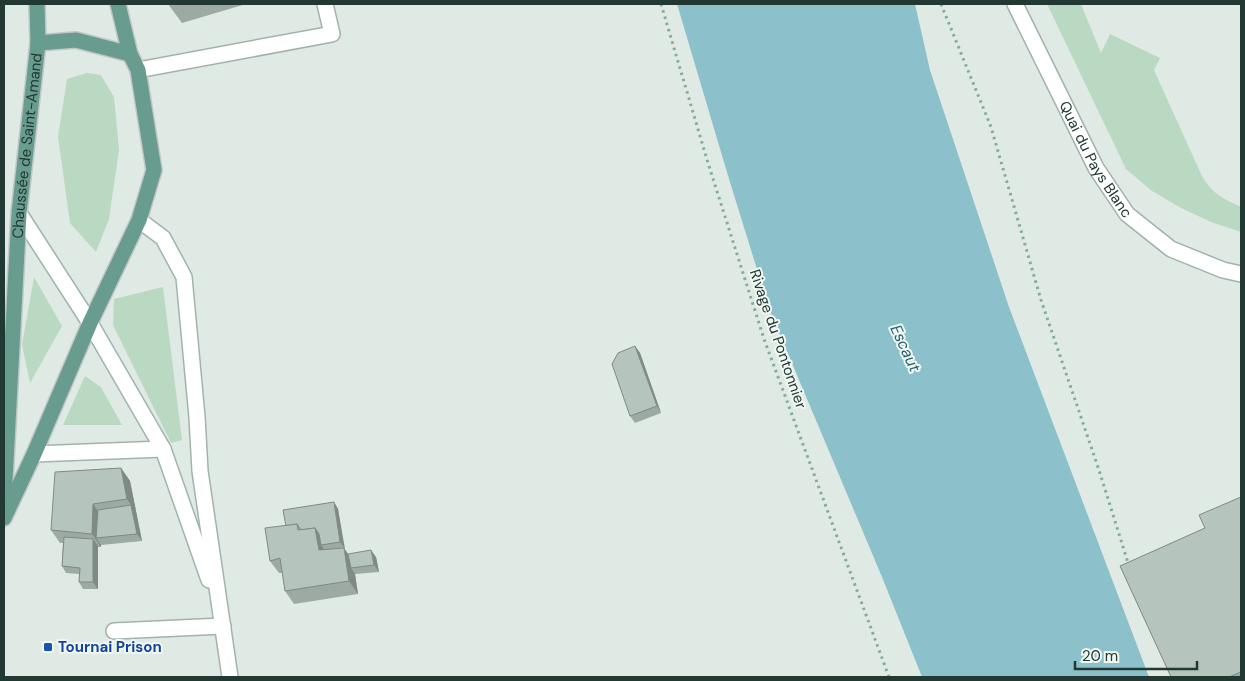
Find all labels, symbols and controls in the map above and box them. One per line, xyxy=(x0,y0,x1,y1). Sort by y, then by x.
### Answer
street label: Chaussée de Saint-Amand xyxy=(8,52,47,239)
street label: Quai du Pays Blanc xyxy=(1054,97,1137,222)
street label: Rivage du Pontonnier xyxy=(745,267,811,412)
water label: Escaut xyxy=(885,321,926,376)
place label: Tournai Prison xyxy=(58,637,162,657)
scale bar xyxy=(1075,638,1198,670)
marker: Tournai Prison xyxy=(42,641,54,653)
text: 20 m xyxy=(1082,646,1118,666)

